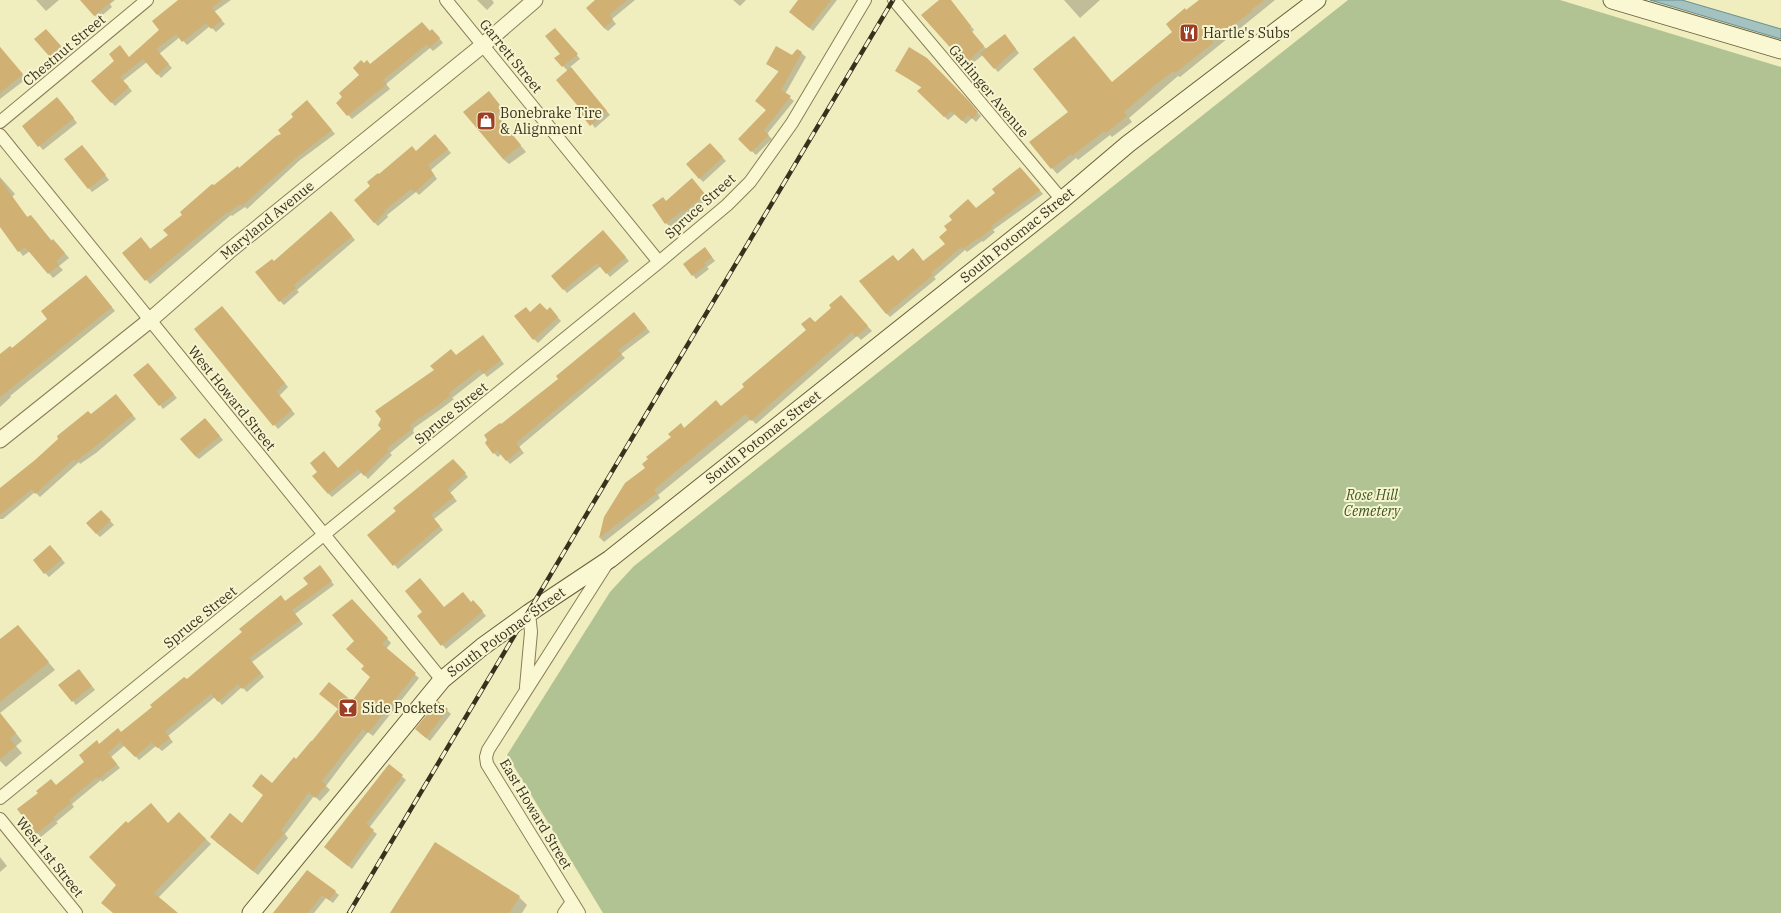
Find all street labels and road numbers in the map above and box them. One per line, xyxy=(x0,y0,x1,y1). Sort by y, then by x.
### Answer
street label: Chestnut Street xyxy=(19,10,109,90)
street label: Garrett Street xyxy=(476,15,546,97)
street label: Garlinger Avenue xyxy=(945,41,1033,141)
street label: Spruce Street xyxy=(661,169,739,242)
street label: Maryland Avenue xyxy=(216,177,318,263)
street label: South Potomac Street xyxy=(956,183,1078,287)
street label: West Howard Street xyxy=(184,342,280,454)
street label: Spruce Street xyxy=(411,378,491,448)
street label: South Potomac Street xyxy=(702,386,824,488)
street label: Spruce Street xyxy=(160,582,240,652)
street label: South Potomac Street xyxy=(443,583,569,681)
street label: East Howard Street xyxy=(496,755,576,873)
street label: West 1st Street xyxy=(12,813,88,901)

